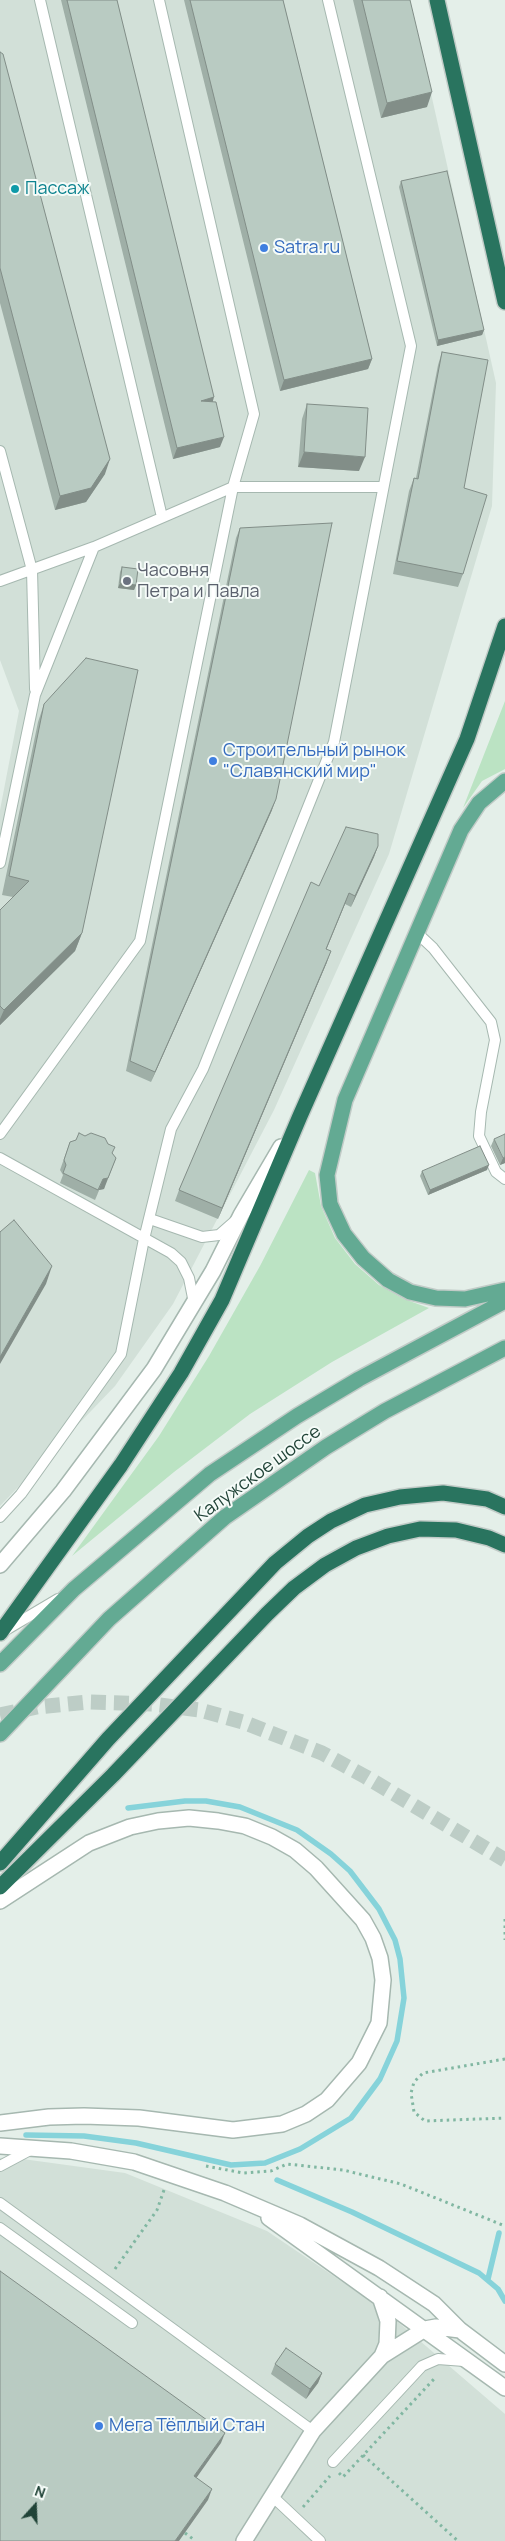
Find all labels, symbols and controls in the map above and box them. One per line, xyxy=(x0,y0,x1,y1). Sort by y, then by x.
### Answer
place label: Пассаж xyxy=(25,178,90,200)
marker: Пассаж xyxy=(9,183,21,195)
place label: Satra.ru xyxy=(274,237,340,259)
marker: Satra.ru xyxy=(258,242,270,254)
place label: Часовня Петра и Павла xyxy=(137,560,260,602)
marker: Часовня Петра и Павла xyxy=(121,575,133,587)
place label: Строительный рынок "Славянский мир" xyxy=(223,740,405,782)
marker: Строительный рынок "Славянский мир" xyxy=(207,755,219,767)
street label: Калужское шоссе xyxy=(191,1421,325,1527)
place label: Мега Тёплый Cтан xyxy=(109,2415,265,2437)
marker: Мега Тёплый Cтан xyxy=(93,2420,105,2432)
north arrow xyxy=(10,2481,60,2531)
text: N xyxy=(32,2481,48,2502)

